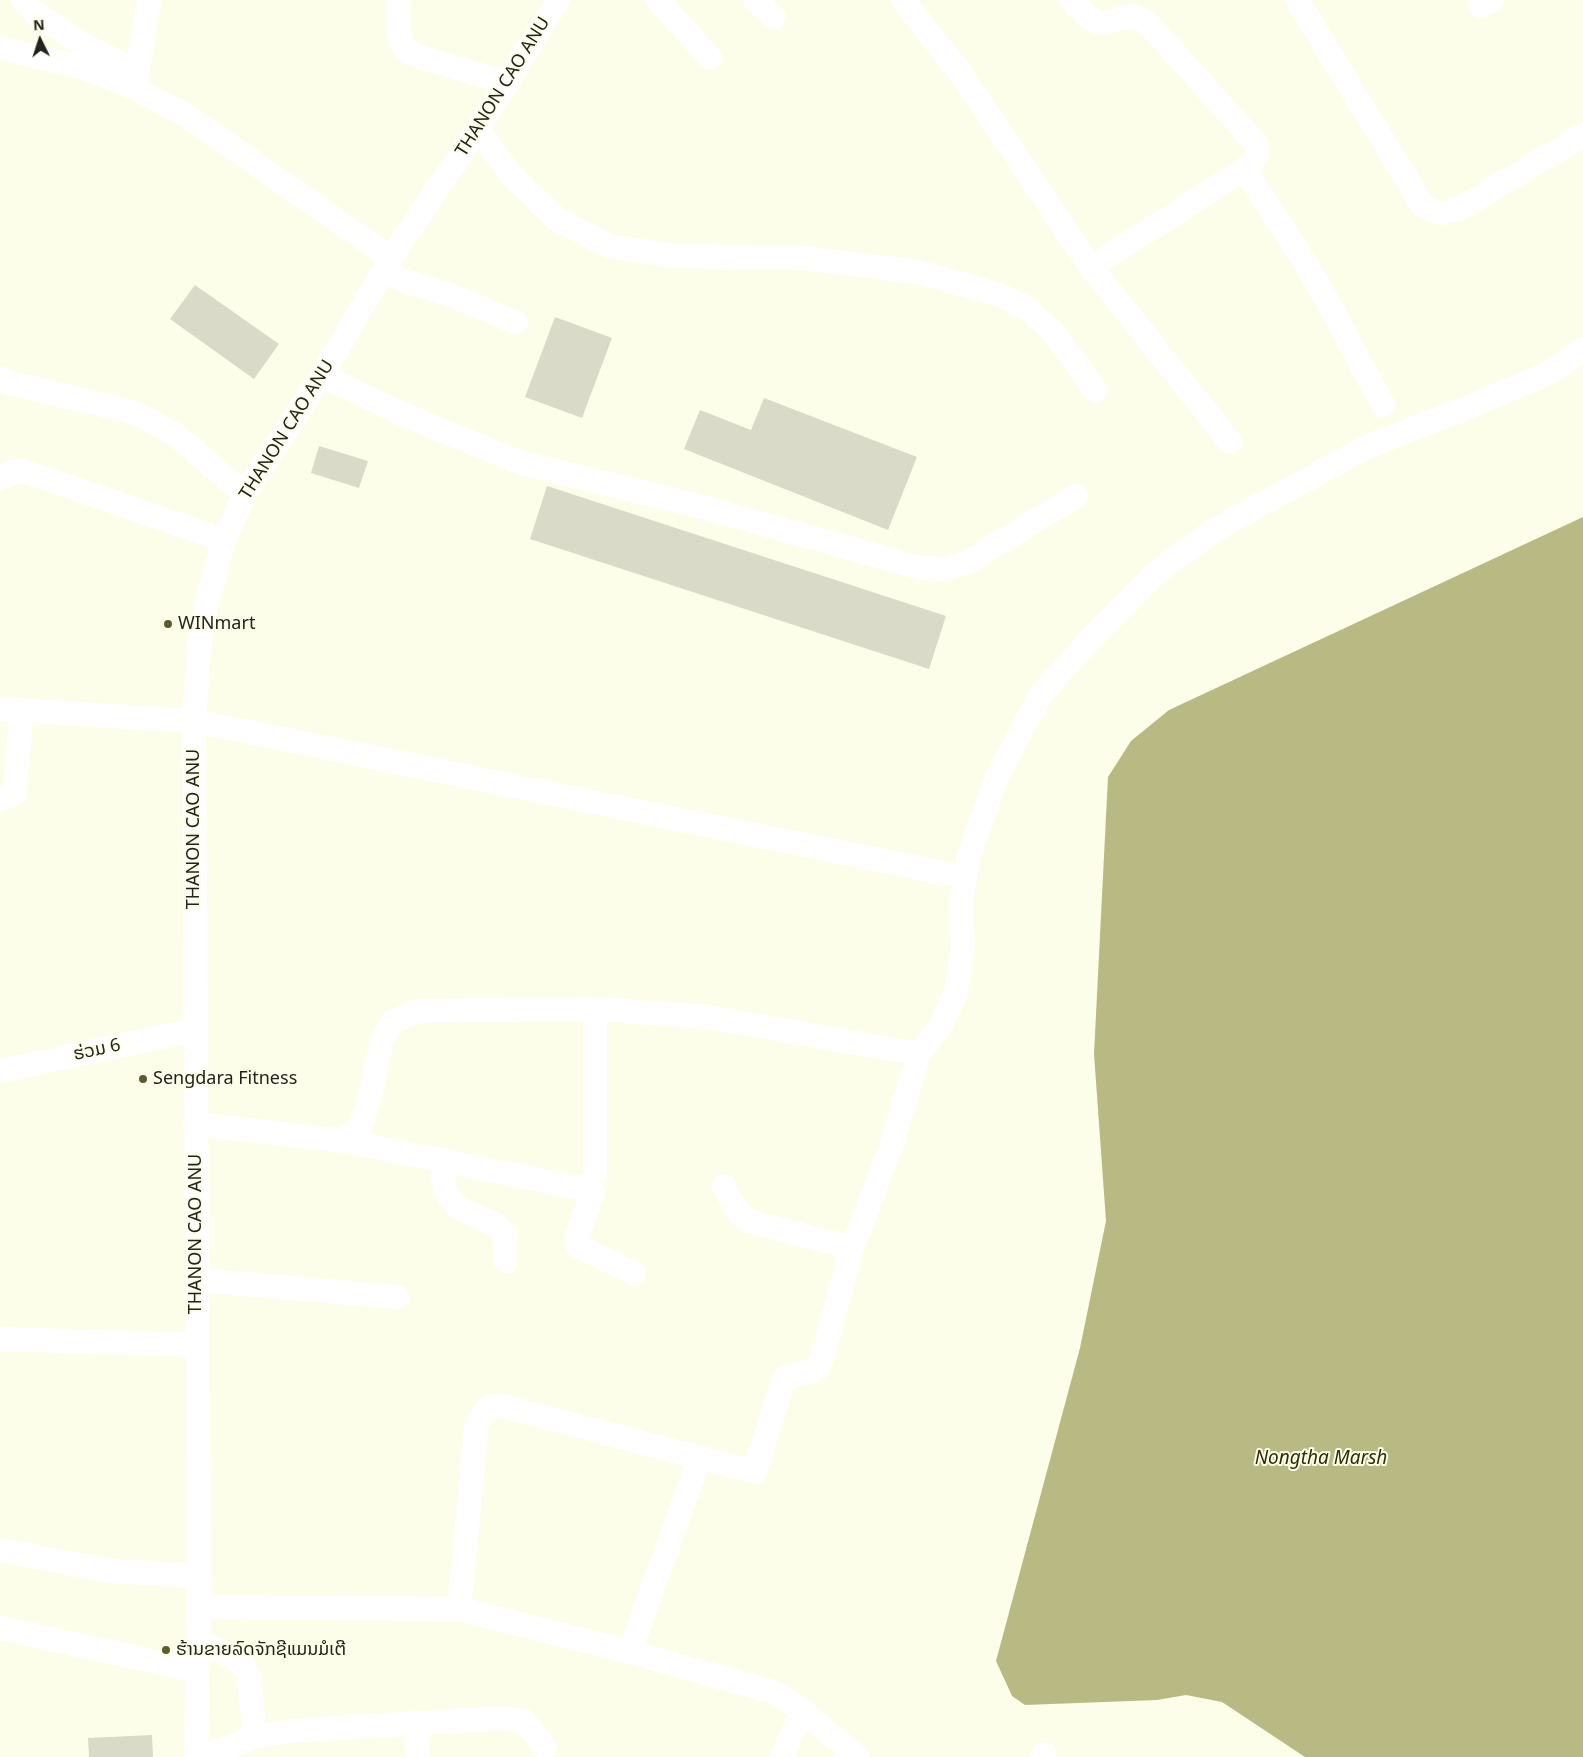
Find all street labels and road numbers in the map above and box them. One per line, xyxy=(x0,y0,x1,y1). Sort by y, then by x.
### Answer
street label: THANON CAO ANU xyxy=(451,13,555,161)
street label: THANON CAO ANU xyxy=(235,356,339,504)
street label: THANON CAO ANU xyxy=(183,749,205,909)
street label: ຮ່ວມ 6 xyxy=(71,1034,123,1066)
street label: THANON CAO ANU xyxy=(185,1154,207,1314)

